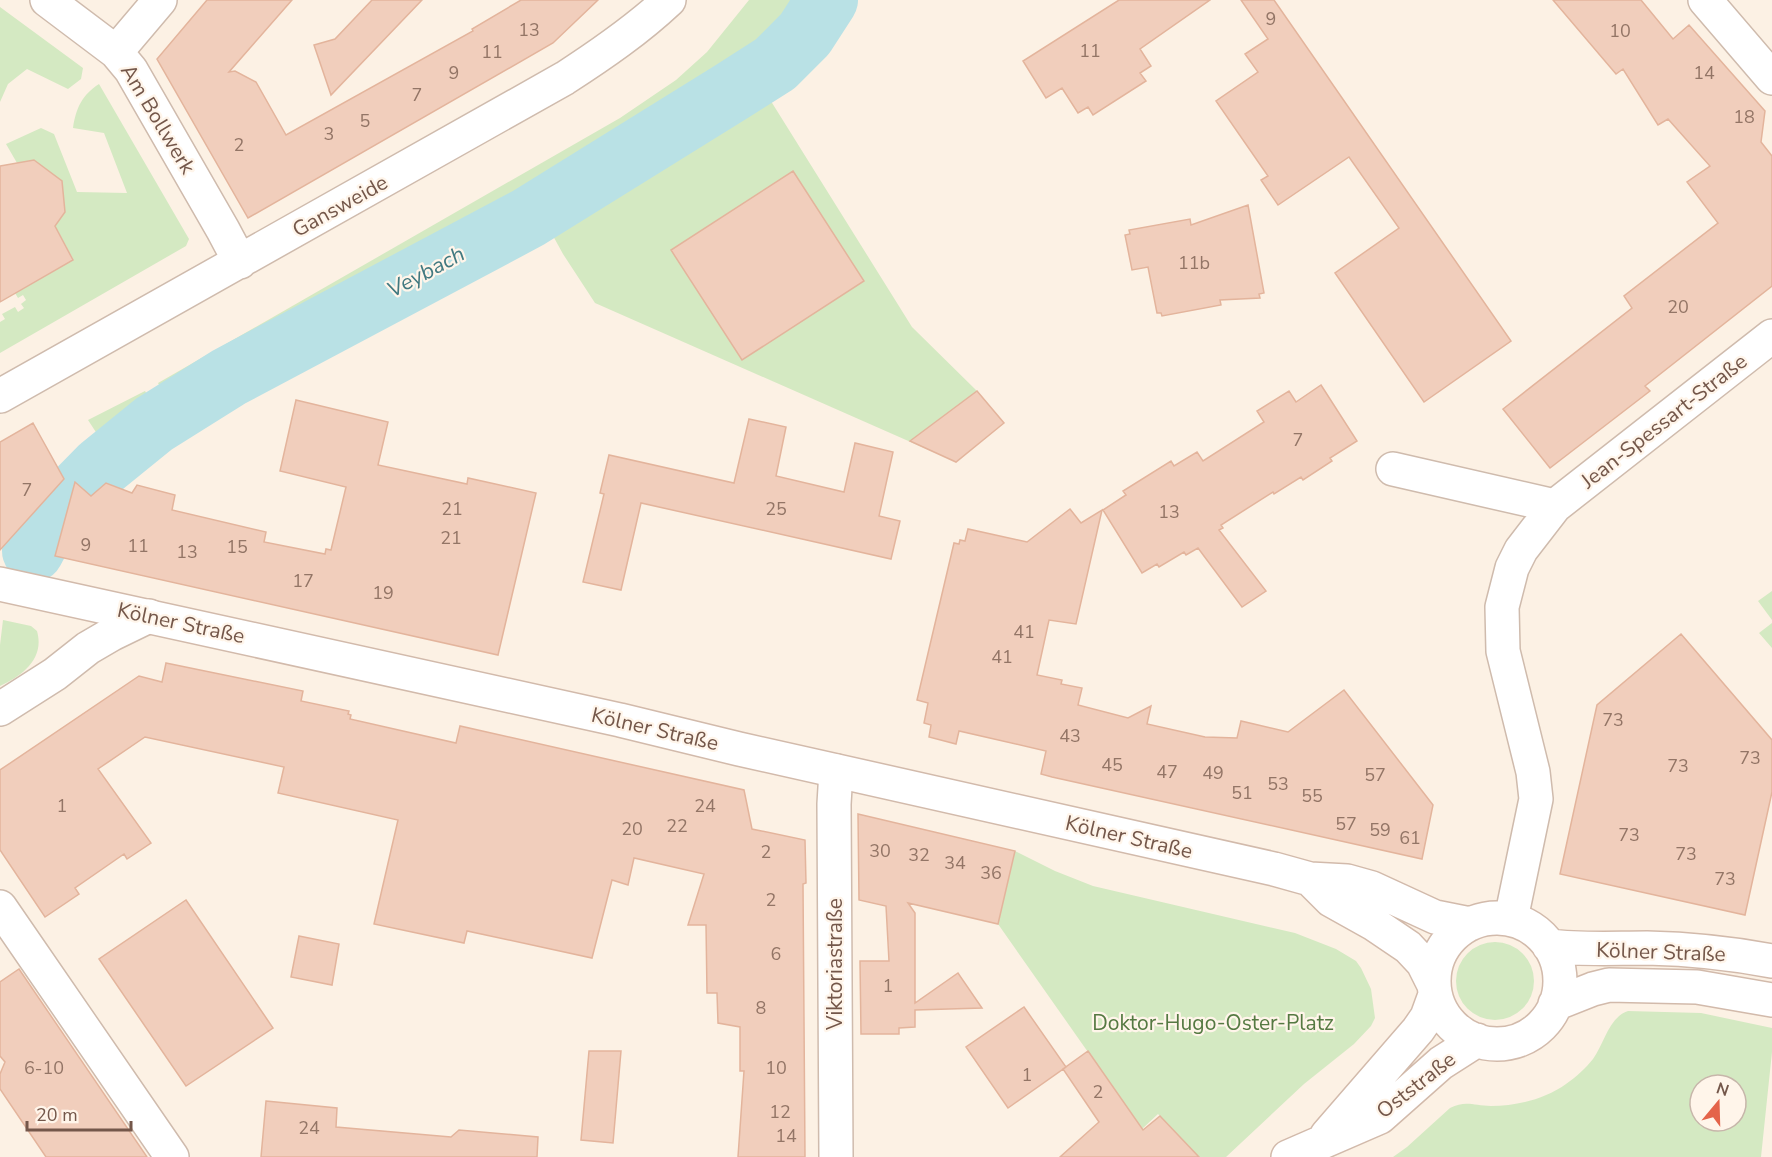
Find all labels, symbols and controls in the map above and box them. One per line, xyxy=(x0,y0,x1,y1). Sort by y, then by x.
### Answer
house number: 9 xyxy=(1266,7,1276,31)
house number: 13 xyxy=(518,18,540,42)
house number: 10 xyxy=(1609,19,1631,43)
house number: 11 xyxy=(1079,39,1101,63)
house number: 11 xyxy=(481,40,503,64)
street label: Am Bollwerk xyxy=(114,59,202,180)
house number: 9 xyxy=(449,61,459,85)
house number: 14 xyxy=(1693,61,1715,85)
house number: 7 xyxy=(412,83,422,107)
house number: 18 xyxy=(1733,105,1755,129)
house number: 5 xyxy=(360,109,370,133)
house number: 3 xyxy=(324,122,334,146)
house number: 2 xyxy=(234,133,244,157)
street label: Gansweide xyxy=(287,168,393,244)
water label: Veybach xyxy=(382,239,470,305)
house number: 11b xyxy=(1178,251,1210,275)
house number: 20 xyxy=(1667,295,1689,319)
street label: Jean-Spessart-Straße xyxy=(1574,347,1753,495)
house number: 7 xyxy=(1293,428,1303,452)
house number: 7 xyxy=(22,478,32,502)
house number: 21 xyxy=(441,497,463,521)
house number: 25 xyxy=(765,497,787,521)
house number: 13 xyxy=(1158,500,1180,524)
house number: 21 xyxy=(440,526,462,550)
house number: 9 xyxy=(81,533,91,557)
house number: 11 xyxy=(127,534,149,558)
house number: 15 xyxy=(226,535,248,559)
house number: 13 xyxy=(176,540,198,564)
house number: 17 xyxy=(292,569,314,593)
house number: 19 xyxy=(372,581,394,605)
street label: Kölner Straße xyxy=(115,596,247,650)
house number: 41 xyxy=(1013,620,1035,644)
house number: 41 xyxy=(991,645,1013,669)
street label: Kölner Straße xyxy=(589,701,721,757)
house number: 73 xyxy=(1602,708,1624,732)
house number: 43 xyxy=(1059,724,1081,748)
house number: 73 xyxy=(1739,746,1761,770)
house number: 45 xyxy=(1101,753,1123,777)
house number: 73 xyxy=(1667,754,1689,778)
house number: 47 xyxy=(1156,760,1178,784)
house number: 49 xyxy=(1202,761,1224,785)
house number: 57 xyxy=(1364,763,1386,787)
house number: 53 xyxy=(1267,772,1289,796)
house number: 51 xyxy=(1231,781,1253,805)
house number: 55 xyxy=(1301,784,1323,808)
house number: 1 xyxy=(57,794,67,818)
house number: 24 xyxy=(694,794,716,818)
street label: Kölner Straße xyxy=(1063,809,1195,865)
house number: 57 xyxy=(1335,812,1357,836)
house number: 22 xyxy=(666,814,688,838)
house number: 20 xyxy=(621,817,643,841)
house number: 59 xyxy=(1369,818,1391,842)
house number: 73 xyxy=(1618,823,1640,847)
house number: 61 xyxy=(1399,826,1421,850)
house number: 30 xyxy=(869,839,891,863)
house number: 2 xyxy=(761,840,771,864)
house number: 73 xyxy=(1675,842,1697,866)
house number: 32 xyxy=(908,843,930,867)
house number: 34 xyxy=(944,851,966,875)
house number: 36 xyxy=(980,861,1002,885)
house number: 73 xyxy=(1714,867,1736,891)
house number: 2 xyxy=(766,888,776,912)
street label: Viktoriastraße xyxy=(821,898,849,1031)
street label: Kölner Straße xyxy=(1596,936,1726,968)
house number: 6 xyxy=(771,942,781,966)
house number: 1 xyxy=(883,974,893,998)
house number: 8 xyxy=(756,996,766,1020)
park label: Doktor-Hugo-Oster-Platz xyxy=(1092,1009,1334,1037)
street label: Oststraße xyxy=(1371,1045,1461,1125)
house number: 6-10 xyxy=(24,1056,64,1080)
house number: 10 xyxy=(765,1056,787,1080)
house number: 1 xyxy=(1022,1063,1032,1087)
north arrow xyxy=(1688,1073,1748,1133)
text: N xyxy=(1713,1077,1732,1102)
house number: 2 xyxy=(1093,1080,1103,1104)
scale bar xyxy=(27,1094,130,1132)
house number: 12 xyxy=(769,1100,791,1124)
text: 20 m xyxy=(36,1103,78,1127)
house number: 24 xyxy=(298,1116,320,1140)
house number: 14 xyxy=(775,1124,797,1148)

